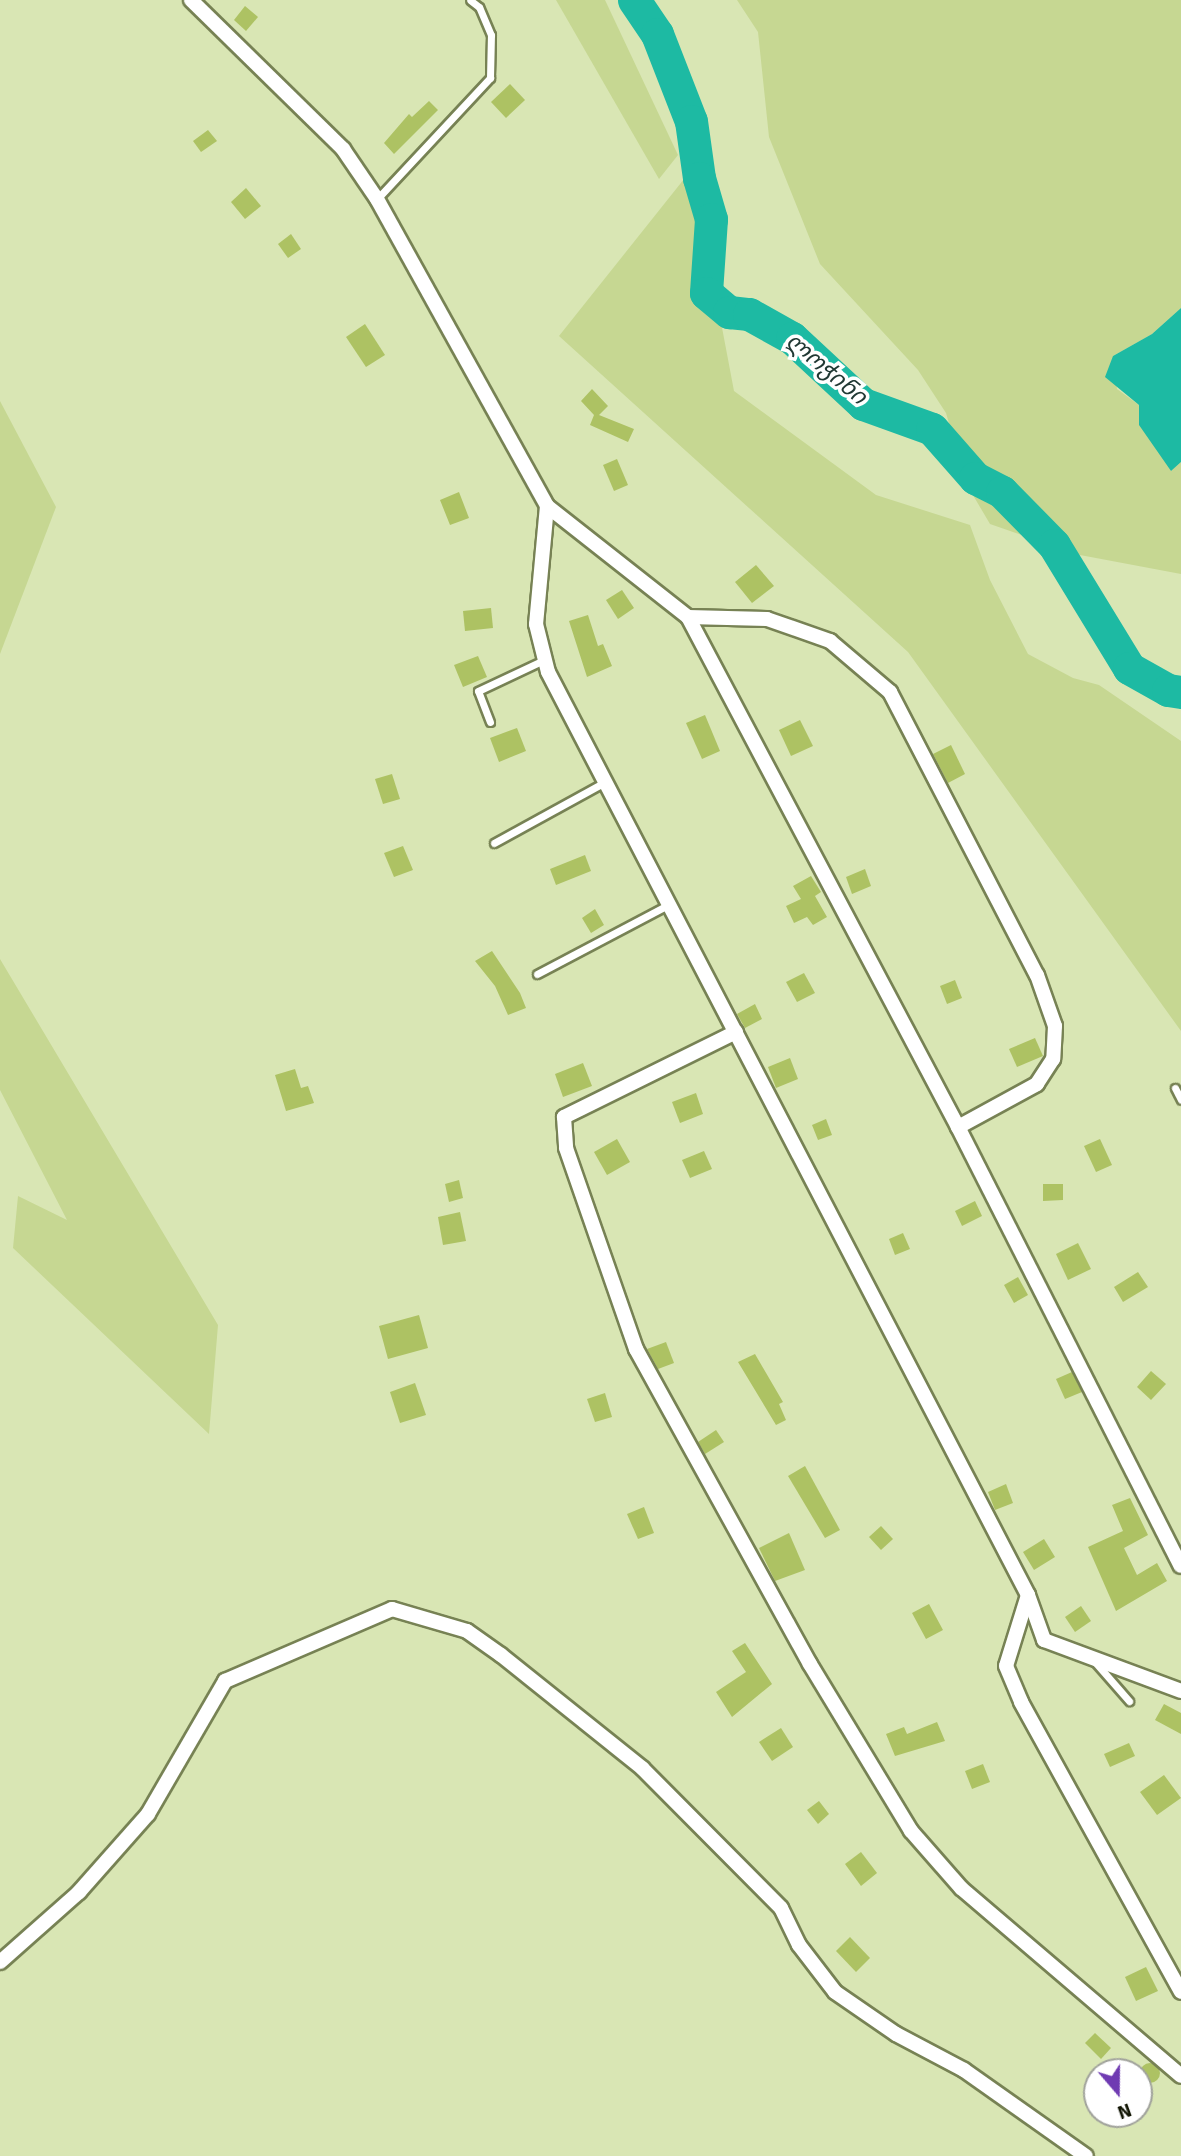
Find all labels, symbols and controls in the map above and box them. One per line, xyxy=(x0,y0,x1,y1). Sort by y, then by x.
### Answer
water label: ლოჭინი xyxy=(780,327,872,411)
north arrow xyxy=(1083,2058,1153,2128)
text: N xyxy=(1114,2097,1135,2124)

